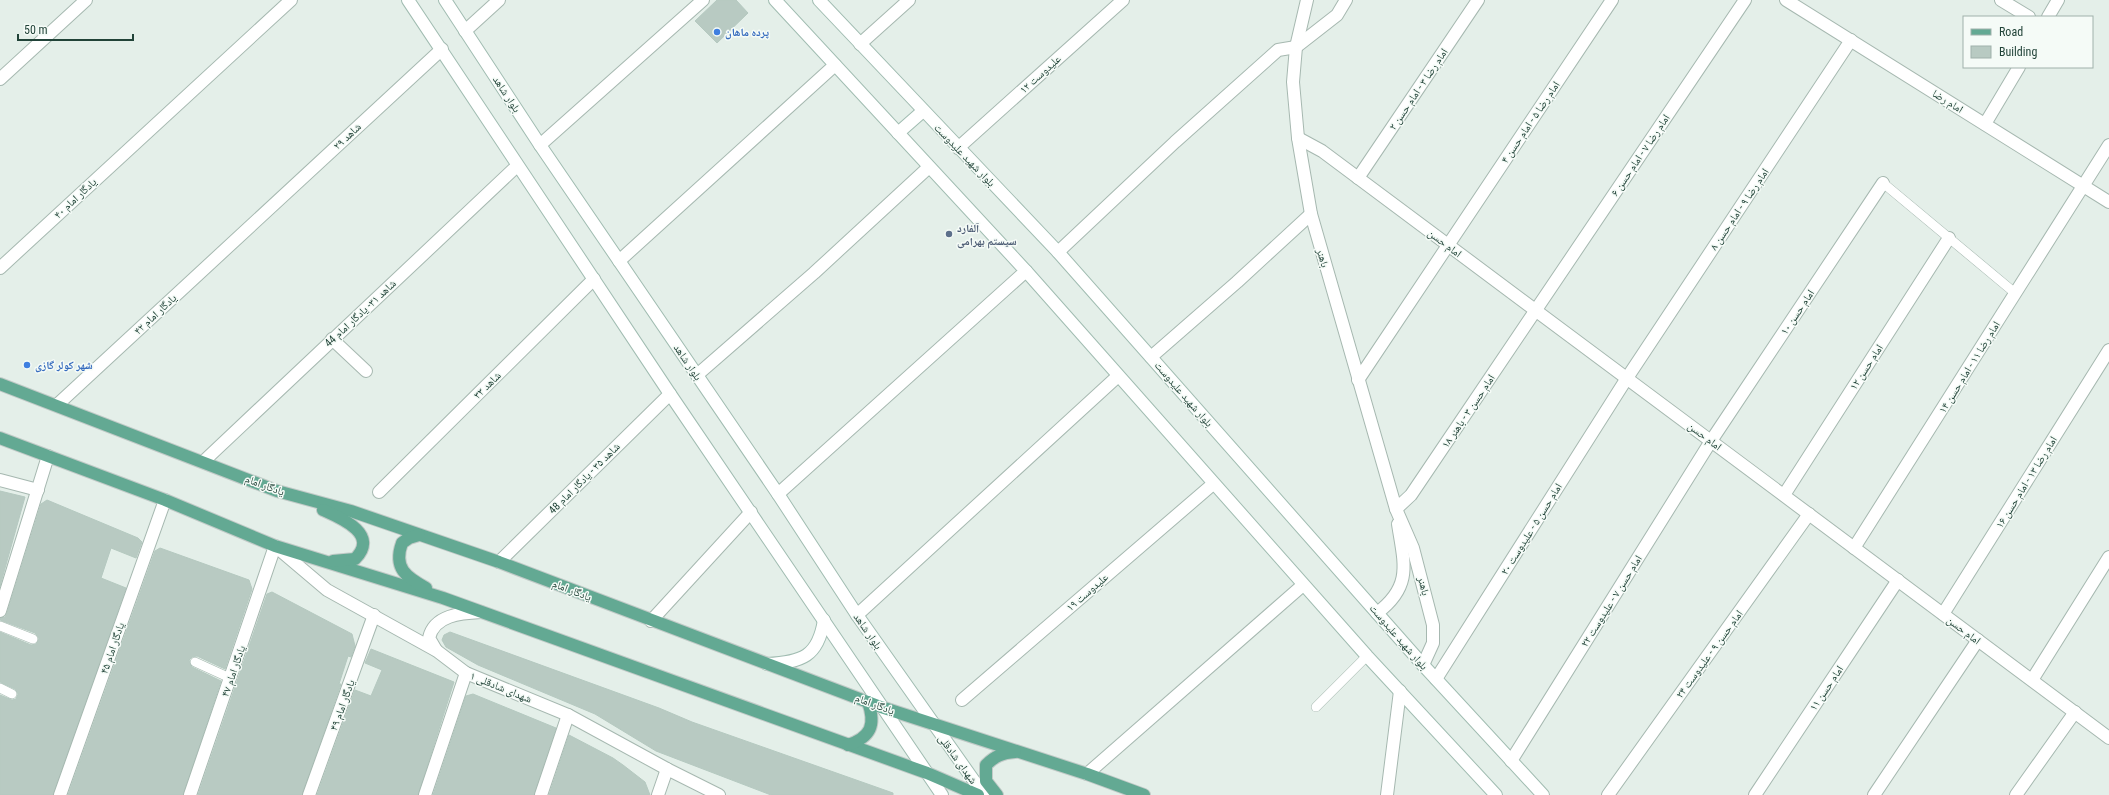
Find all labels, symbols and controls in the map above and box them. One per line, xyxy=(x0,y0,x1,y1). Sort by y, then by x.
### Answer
scale bar xyxy=(18,16,133,42)
legend xyxy=(1963,16,2093,68)
text: 50 m xyxy=(24,23,48,37)
text: Road xyxy=(1999,25,2023,39)
place label: پرده ماهان xyxy=(725,26,769,40)
marker: پرده ماهان xyxy=(712,27,722,37)
text: Building xyxy=(1999,45,2037,59)
street label: امام رضا ۳ - امام حسن ۲ xyxy=(1386,46,1451,133)
street label: علیدوست ۱۲ xyxy=(1017,52,1064,96)
street label: بلوار شاهد xyxy=(490,74,523,115)
street label: امام رضا ۵ - امام حسن ۴ xyxy=(1498,79,1563,166)
street label: امام رضا xyxy=(1930,87,1966,116)
street label: امام رضا ۷ - امام حسن ۶ xyxy=(1608,112,1673,199)
street label: شاهد ۲۹ xyxy=(331,120,364,152)
street label: بلوار شهید علیدوست xyxy=(931,121,998,189)
street label: امام رضا ۹ - امام حسن ۸ xyxy=(1707,166,1772,253)
street label: یادگار امام ۴۰ xyxy=(51,175,100,221)
place label: آلفارد سیستم بهرامی xyxy=(957,222,1017,249)
street label: امام حسن xyxy=(1425,226,1464,260)
marker: آلفارد سیستم بهرامی xyxy=(944,229,954,239)
street label: باهنر xyxy=(1313,246,1331,269)
street label: شاهد ۳۱- یادگار امام 44 xyxy=(322,277,399,350)
street label: امام حسن ۱۰ xyxy=(1778,287,1817,337)
street label: یادگار امام ۴۲ xyxy=(131,291,180,337)
street label: امام رضا ۱۱ - امام حسن ۱۴ xyxy=(1936,319,2003,416)
street label: بلوار شاهد xyxy=(671,342,704,383)
street label: امام حسن ۱۲ xyxy=(1847,342,1886,392)
place label: شهر کولر گازی xyxy=(35,359,93,373)
street label: بلوار شهید علیدوست xyxy=(1152,359,1215,430)
marker: شهر کولر گازی xyxy=(22,360,32,370)
street label: شاهد ۳۳ xyxy=(471,369,504,402)
street label: امام حسن ۳ - باهنر ۱۸ xyxy=(1439,372,1498,450)
street label: امام حسن xyxy=(1685,419,1724,453)
street label: امام رضا ۱۳ - امام حسن ۱۶ xyxy=(1993,434,2060,531)
street label: شاهد ۳۵ - یادگار امام 48 xyxy=(546,440,623,517)
street label: یادگار امام xyxy=(243,472,287,499)
street label: امام حسن ۵ - علیدوست ۲۰ xyxy=(1498,481,1565,577)
street label: امام حسن ۷ - علیدوست ۲۲ xyxy=(1578,553,1645,649)
street label: علیدوست ۱۹ xyxy=(1064,570,1111,614)
street label: باهنر xyxy=(1415,574,1432,597)
street label: یادگار امام xyxy=(550,577,594,604)
street label: بلوار شهید علیدوست xyxy=(1367,602,1430,673)
street label: امام حسن ۹ - علیدوست ۲۴ xyxy=(1673,608,1746,701)
street label: بلوار شاهد xyxy=(850,611,885,652)
street label: امام حسن xyxy=(1944,613,1983,647)
street label: یادگار امام ۴۵ xyxy=(98,620,128,676)
street label: یادگار امام ۴۷ xyxy=(219,643,249,699)
street label: امام حسن ۱۱ xyxy=(1807,663,1846,713)
street label: شهدای شادقلی ۱ xyxy=(468,669,534,706)
street label: یادگار امام ۴۹ xyxy=(327,677,358,733)
street label: یادگار امام xyxy=(853,691,897,718)
street label: شهدای شادقلی xyxy=(935,732,980,787)

